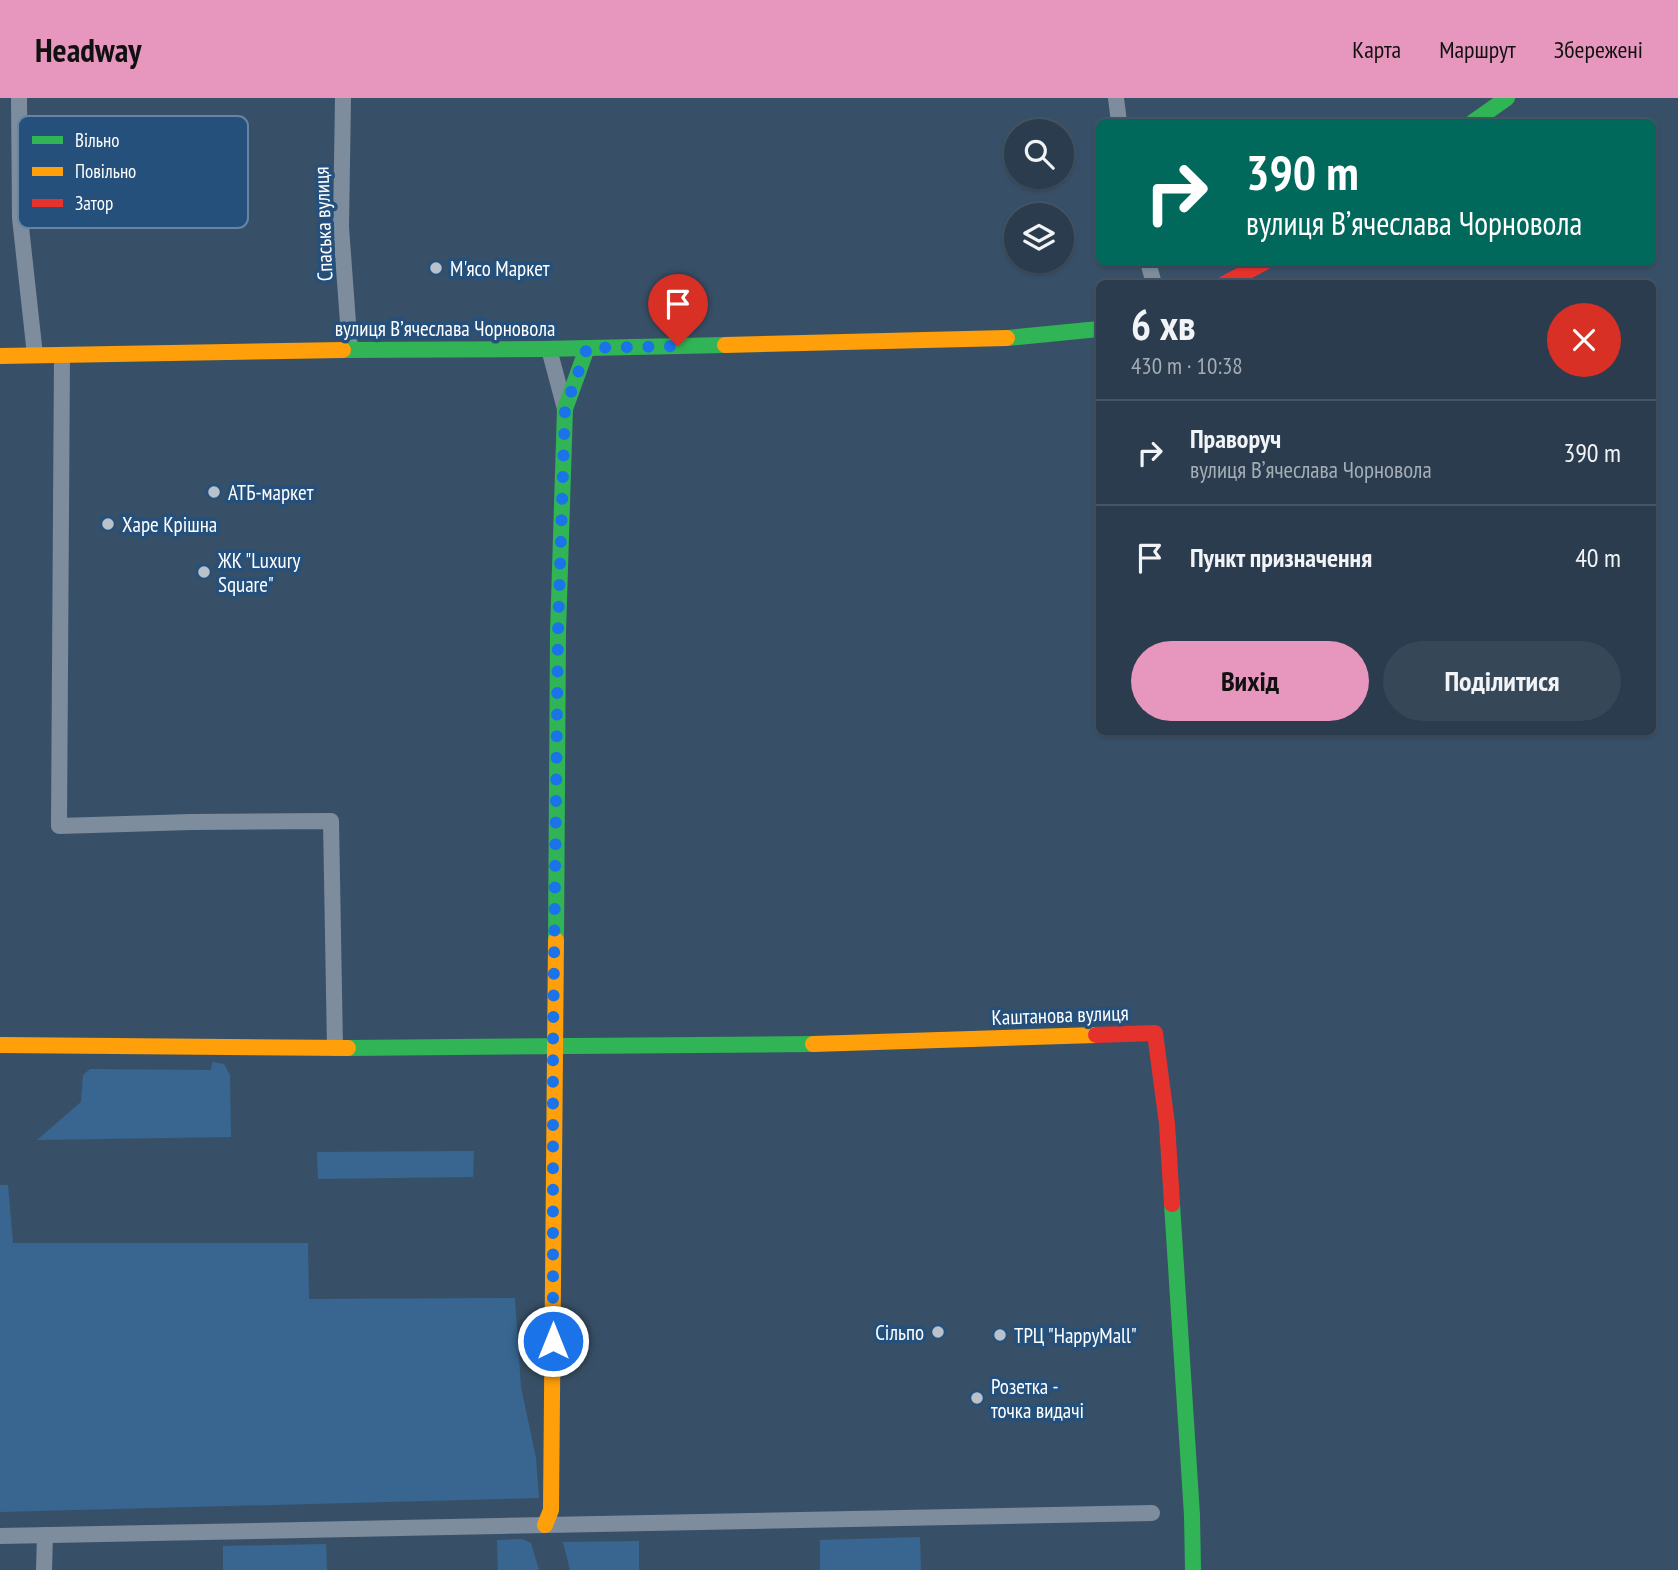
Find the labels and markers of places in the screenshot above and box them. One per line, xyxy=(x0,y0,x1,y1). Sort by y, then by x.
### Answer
place label: М'ясо Маркет xyxy=(450,255,550,282)
marker: М'ясо Маркет xyxy=(428,260,444,276)
pin xyxy=(648,274,708,346)
place label: АТБ-маркет xyxy=(228,479,314,506)
marker: АТБ-маркет xyxy=(206,484,222,500)
place label: Харе Крішна xyxy=(122,511,217,538)
marker: Харе Крішна xyxy=(100,516,116,532)
place label: ЖК "Luxury Square" xyxy=(217,547,300,598)
marker: ЖК "Luxury Square" xyxy=(196,564,212,580)
place label: Сільпо xyxy=(875,1319,924,1346)
place label: ТРЦ "HappyMall" xyxy=(1014,1322,1137,1349)
marker: Сільпо xyxy=(930,1324,946,1340)
marker: ТРЦ "HappyMall" xyxy=(992,1327,1008,1343)
place label: Розетка - точка видачі xyxy=(991,1373,1084,1424)
marker: Розетка - точка видачі xyxy=(969,1390,985,1406)

